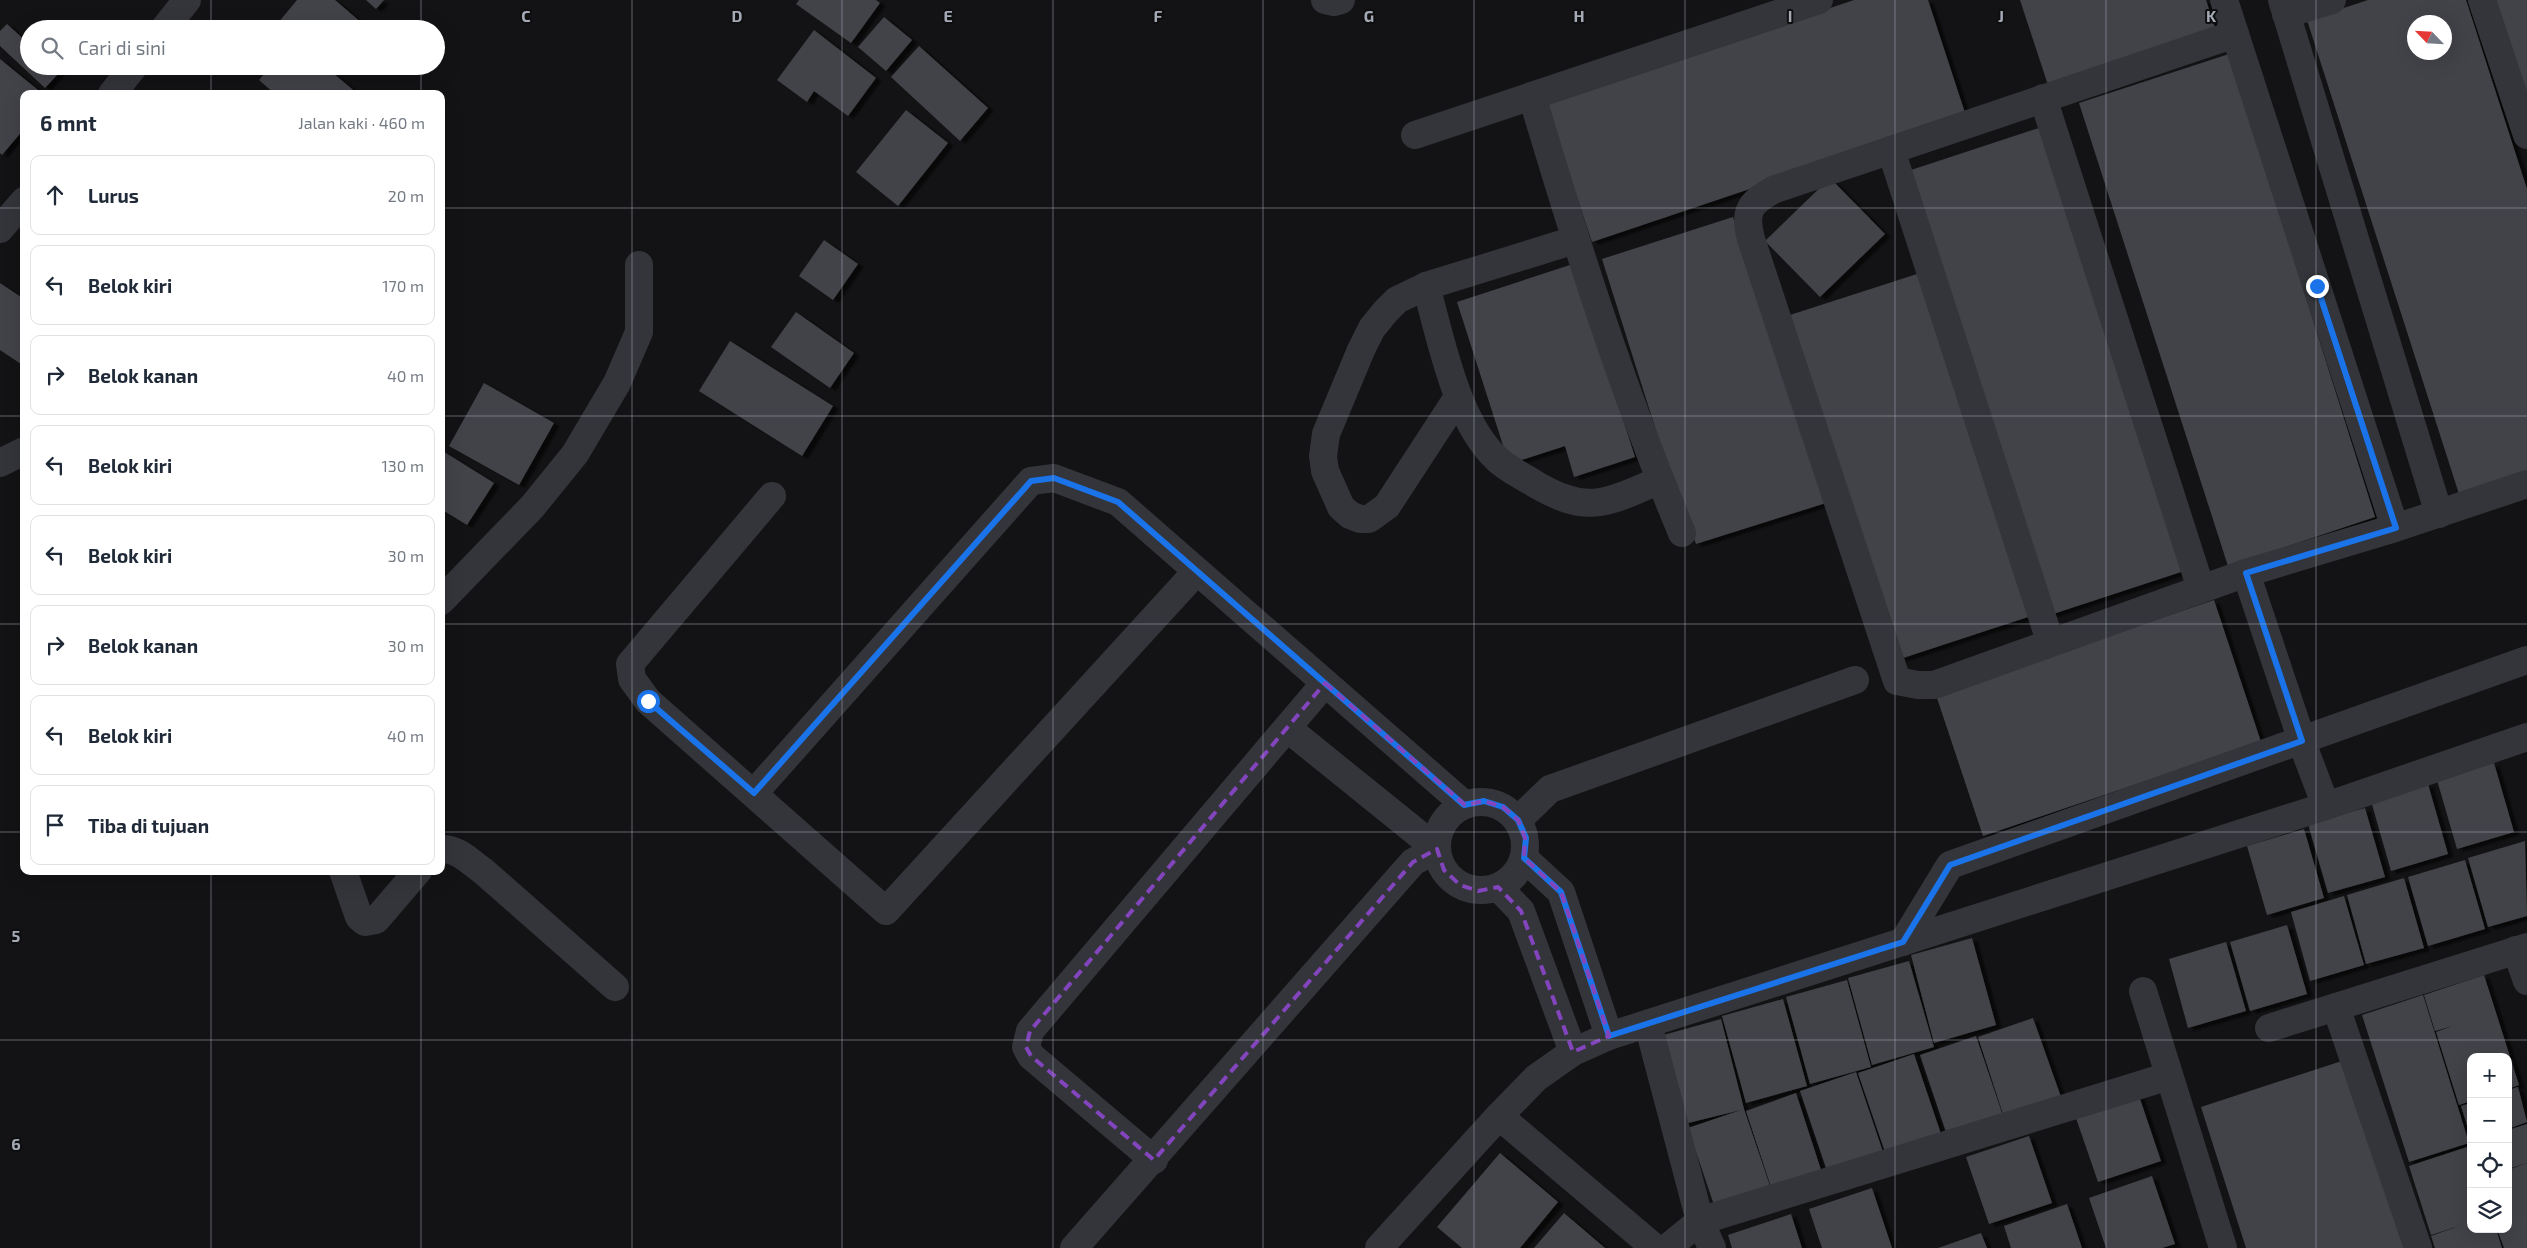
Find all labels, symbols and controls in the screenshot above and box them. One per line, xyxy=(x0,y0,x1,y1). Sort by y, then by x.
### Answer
text: C xyxy=(521,6,531,25)
text: D xyxy=(732,6,743,25)
text: E xyxy=(943,6,953,25)
text: F xyxy=(1154,6,1163,25)
text: G xyxy=(1364,6,1374,25)
text: H xyxy=(1573,6,1585,25)
text: I xyxy=(1788,6,1792,25)
text: J xyxy=(1998,6,2004,25)
text: K xyxy=(2206,6,2217,25)
north arrow xyxy=(2407,15,2452,60)
search box xyxy=(20,20,445,75)
icon: search xyxy=(38,34,66,62)
text: Cari di sini xyxy=(78,36,166,59)
text: 6 mnt xyxy=(40,110,97,135)
text: Jalan kaki · 460 m xyxy=(298,113,425,132)
icon: ahead xyxy=(41,181,69,209)
text: Lurus xyxy=(88,184,139,207)
text: 20 m xyxy=(388,186,424,205)
icon: left xyxy=(41,271,69,299)
text: Belok kiri xyxy=(88,274,172,297)
route end xyxy=(2306,275,2329,298)
text: 170 m xyxy=(382,276,424,295)
icon: right xyxy=(41,361,69,389)
text: Belok kanan xyxy=(88,364,198,387)
text: 40 m xyxy=(387,366,424,385)
icon: left xyxy=(41,451,69,479)
text: Belok kiri xyxy=(88,454,172,477)
text: 130 m xyxy=(382,456,424,475)
icon: left xyxy=(41,541,69,569)
text: Belok kiri xyxy=(88,544,172,567)
text: 30 m xyxy=(388,546,424,565)
icon: right xyxy=(41,631,69,659)
text: Belok kanan xyxy=(88,634,198,657)
text: 30 m xyxy=(388,636,424,655)
route start xyxy=(637,690,660,713)
icon: left xyxy=(41,721,69,749)
text: Belok kiri xyxy=(88,724,172,747)
text: 40 m xyxy=(387,726,424,745)
icon: arrive xyxy=(41,811,69,839)
text: Tiba di tujuan xyxy=(88,814,209,837)
text: 5 xyxy=(12,926,21,945)
map controls xyxy=(2467,1053,2512,1233)
button: + xyxy=(2467,1053,2512,1098)
button: − xyxy=(2467,1098,2512,1143)
text: 6 xyxy=(11,1134,21,1153)
button: locate xyxy=(2467,1143,2512,1188)
button: layers xyxy=(2467,1188,2512,1233)

